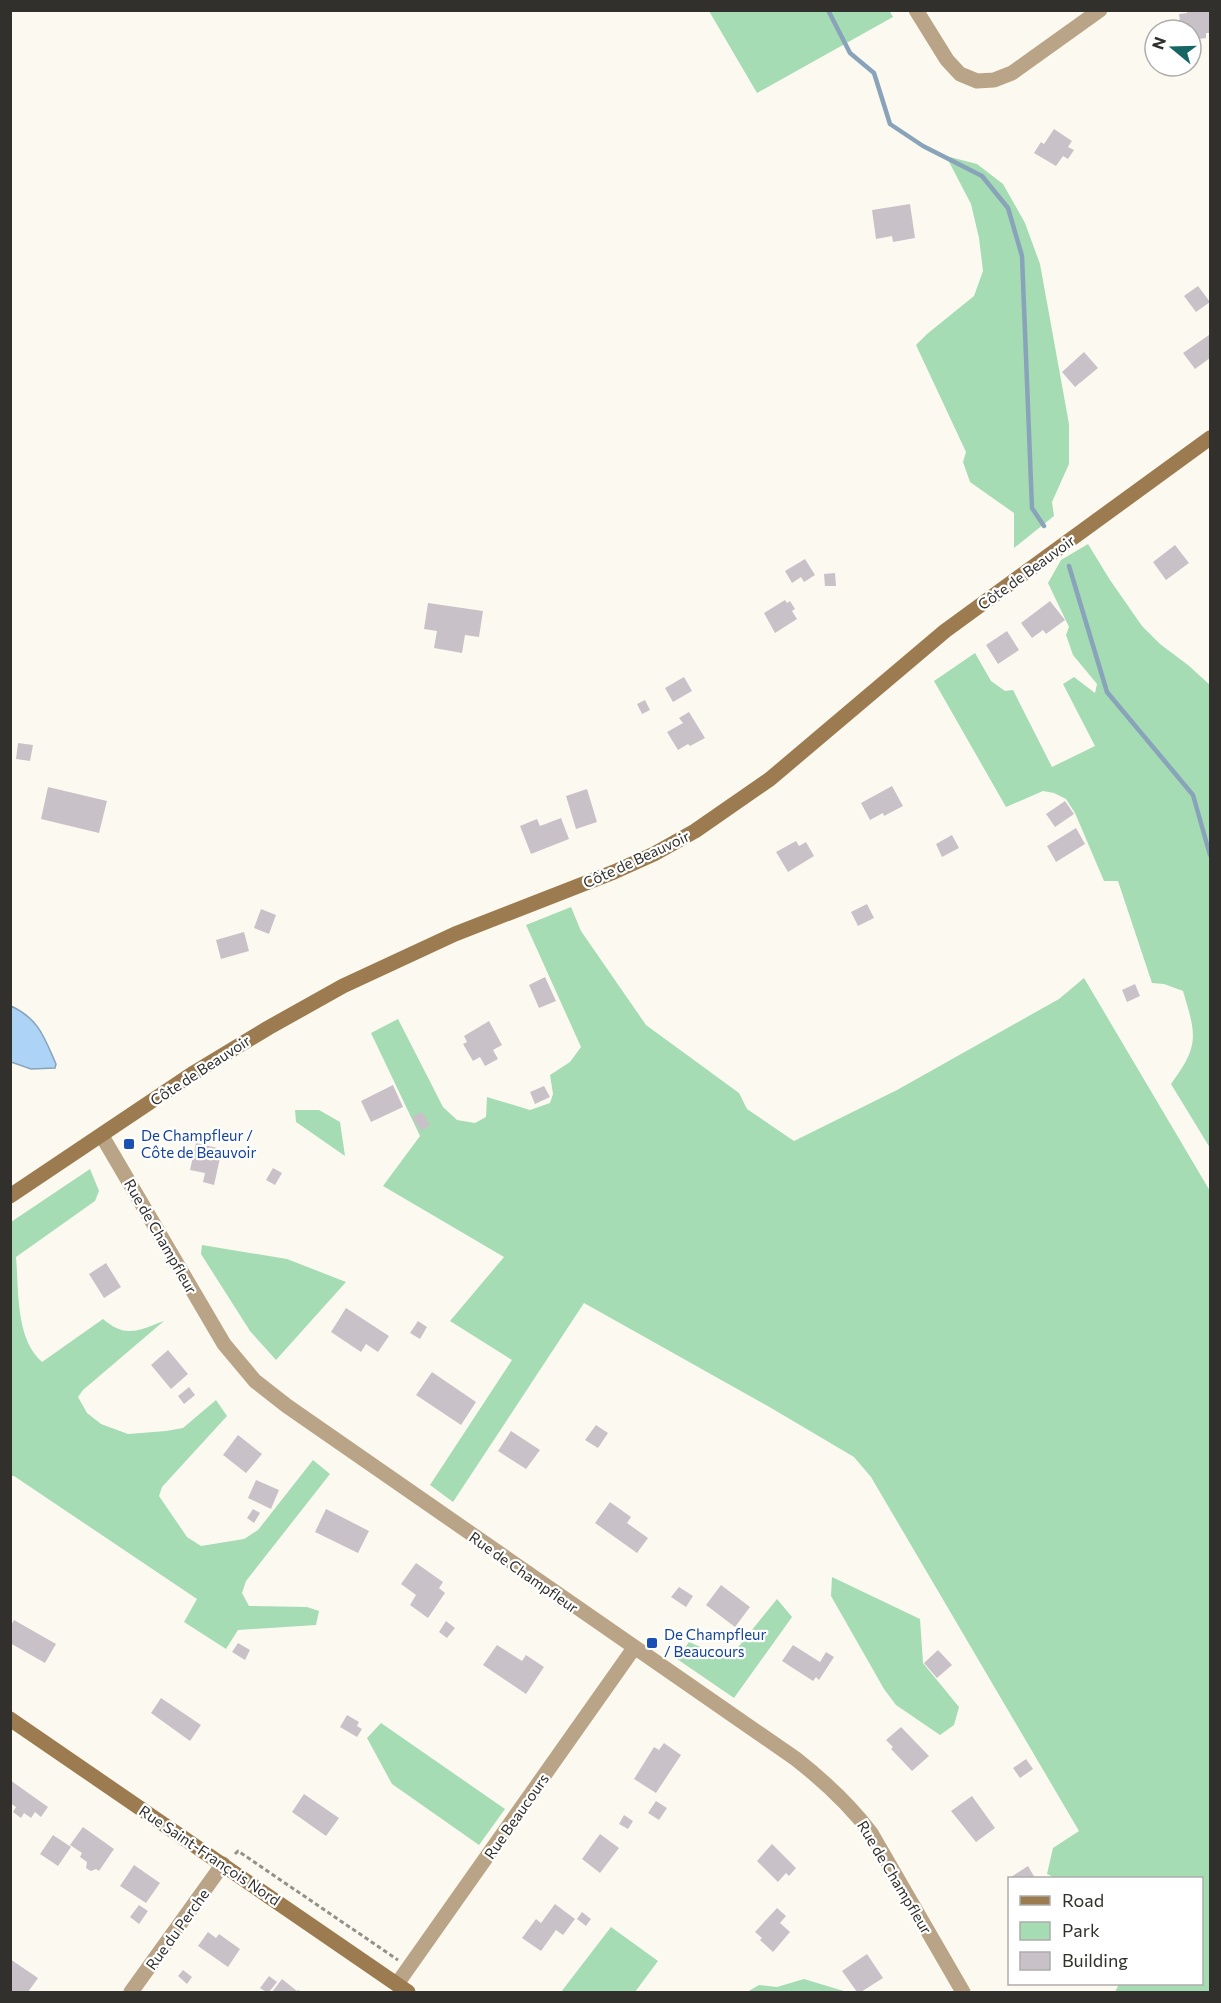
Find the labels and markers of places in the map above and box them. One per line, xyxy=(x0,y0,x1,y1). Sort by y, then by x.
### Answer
place label: De Champfleur / Côte de Beauvoir xyxy=(141,1126,256,1161)
marker: De Champfleur / Côte de Beauvoir xyxy=(122,1137,136,1151)
place label: De Champfleur / Beaucours xyxy=(664,1625,766,1660)
marker: De Champfleur / Beaucours xyxy=(645,1636,659,1650)

